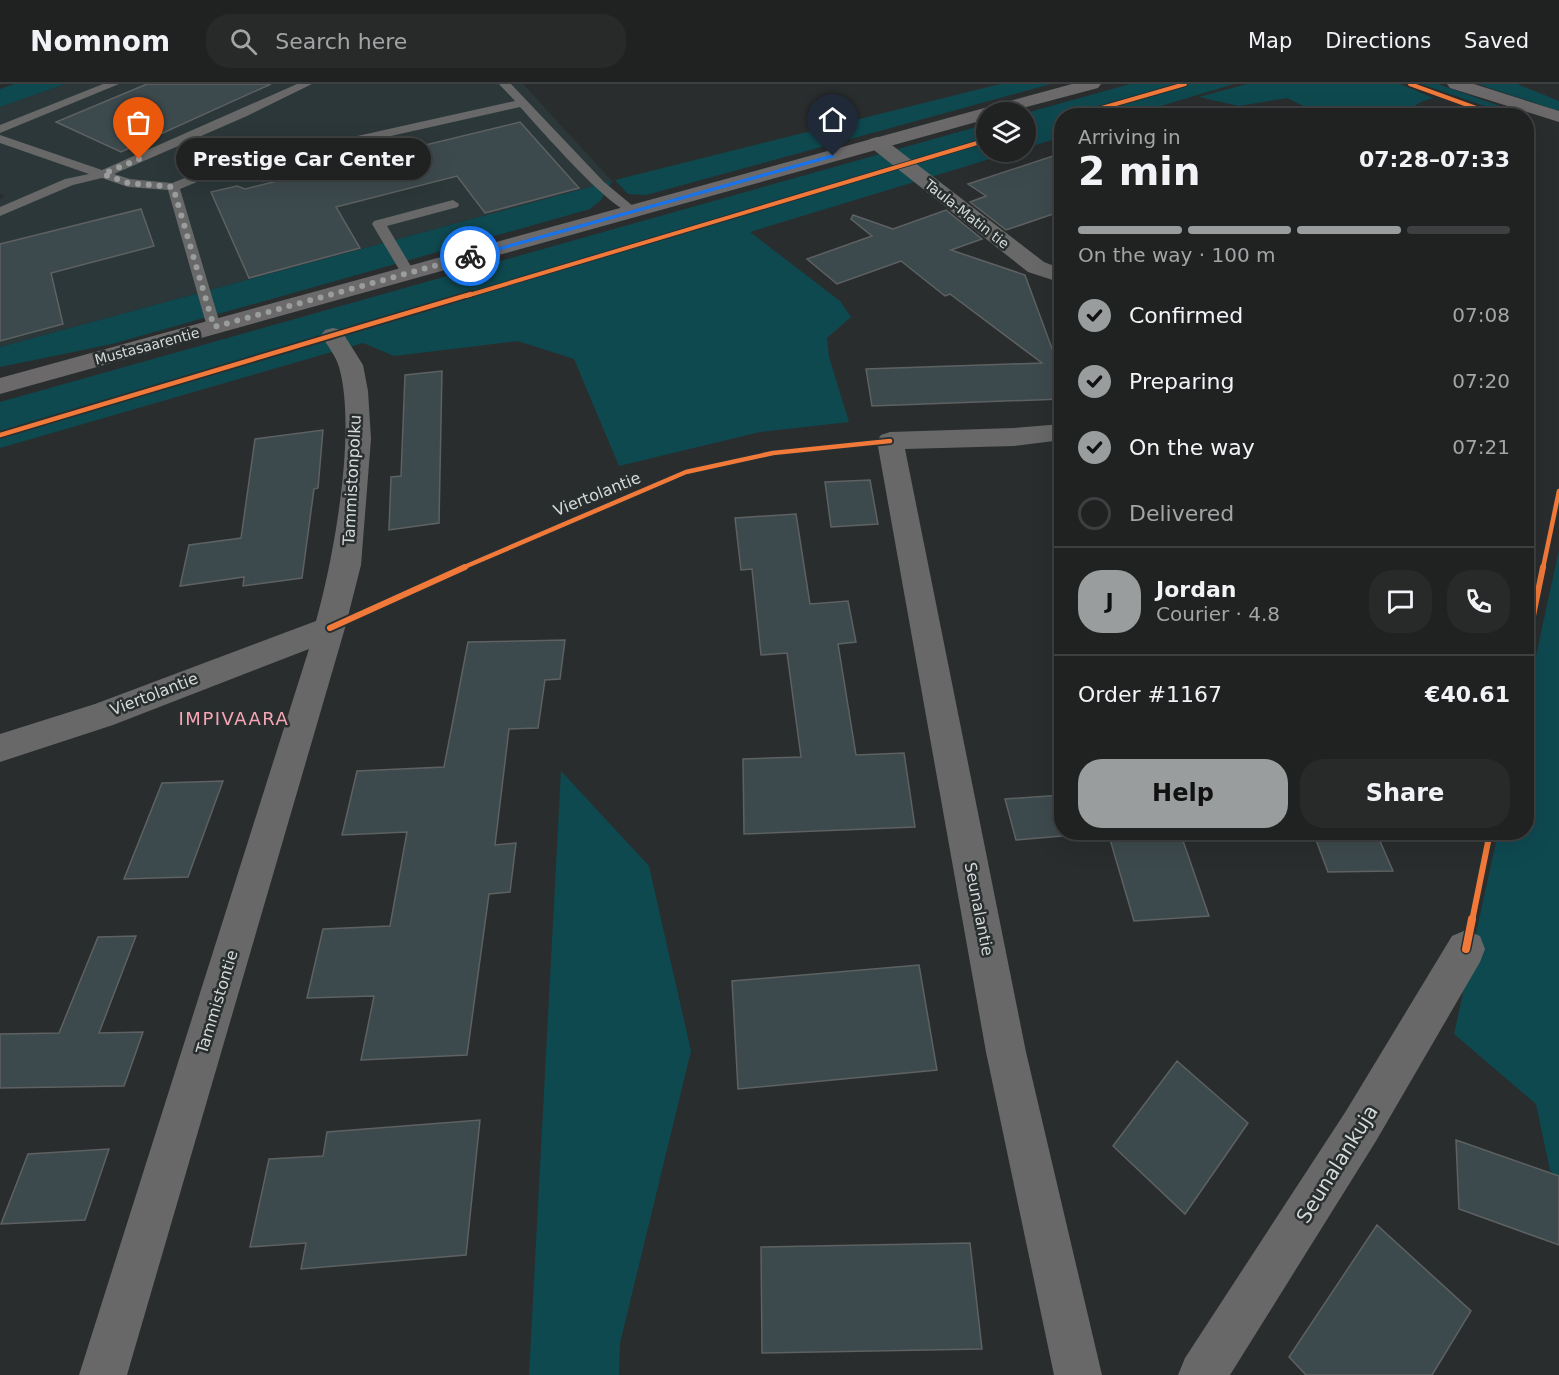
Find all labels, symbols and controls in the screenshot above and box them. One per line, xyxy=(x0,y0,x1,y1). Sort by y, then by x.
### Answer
search box xyxy=(206,14,626,68)
text: Nomnom xyxy=(30,25,170,58)
icon: search xyxy=(227,25,260,58)
text: Search here xyxy=(275,29,407,54)
text: Map xyxy=(1248,29,1292,53)
text: Directions xyxy=(1325,29,1431,53)
text: Saved xyxy=(1464,29,1529,53)
pin xyxy=(807,94,858,156)
pin xyxy=(113,97,164,159)
map controls xyxy=(976,102,1036,162)
button: layers xyxy=(976,102,1036,162)
icon: home xyxy=(816,103,849,136)
icon: bag xyxy=(122,106,155,139)
text: Arriving in xyxy=(1078,125,1181,149)
callout: Prestige Car Center xyxy=(175,138,430,180)
text: Prestige Car Center xyxy=(193,147,414,171)
text: 07:28–07:33 xyxy=(1359,147,1510,172)
text: 2 min xyxy=(1078,149,1200,194)
street label: Taula-Matin tie xyxy=(921,176,1012,252)
courier xyxy=(440,226,500,286)
icon: bike xyxy=(454,240,487,273)
text: On the way · 100 m xyxy=(1078,243,1276,267)
icon: check xyxy=(1078,299,1111,332)
text: Confirmed xyxy=(1129,303,1243,328)
text: 07:08 xyxy=(1452,303,1510,327)
street label: Mustasaarentie xyxy=(93,324,201,368)
icon: check xyxy=(1078,365,1111,398)
text: Preparing xyxy=(1129,369,1235,394)
text: 07:20 xyxy=(1452,369,1510,393)
street label: Tammistonpolku xyxy=(339,414,365,547)
icon: check xyxy=(1078,431,1111,464)
text: On the way xyxy=(1129,435,1255,460)
text: 07:21 xyxy=(1452,435,1510,459)
street label: Viertolantie xyxy=(551,468,643,520)
text: Delivered xyxy=(1129,501,1234,526)
button: chat xyxy=(1369,570,1432,633)
button: phone xyxy=(1447,570,1510,633)
text: Jordan xyxy=(1156,577,1236,602)
text: J xyxy=(1105,589,1114,614)
text: Courier · 4.8 xyxy=(1156,602,1280,626)
street label: Viertolantie xyxy=(107,669,201,719)
text: Order #1167 xyxy=(1078,682,1222,707)
text: €40.61 xyxy=(1425,682,1510,707)
district label: IMPIVAARA xyxy=(179,708,289,729)
button: Help xyxy=(1078,759,1288,828)
button: Share xyxy=(1300,759,1510,828)
street label: Seunalantie xyxy=(961,861,997,957)
street label: Tammistontie xyxy=(192,948,242,1057)
street label: Seunalankuja xyxy=(1291,1101,1383,1227)

